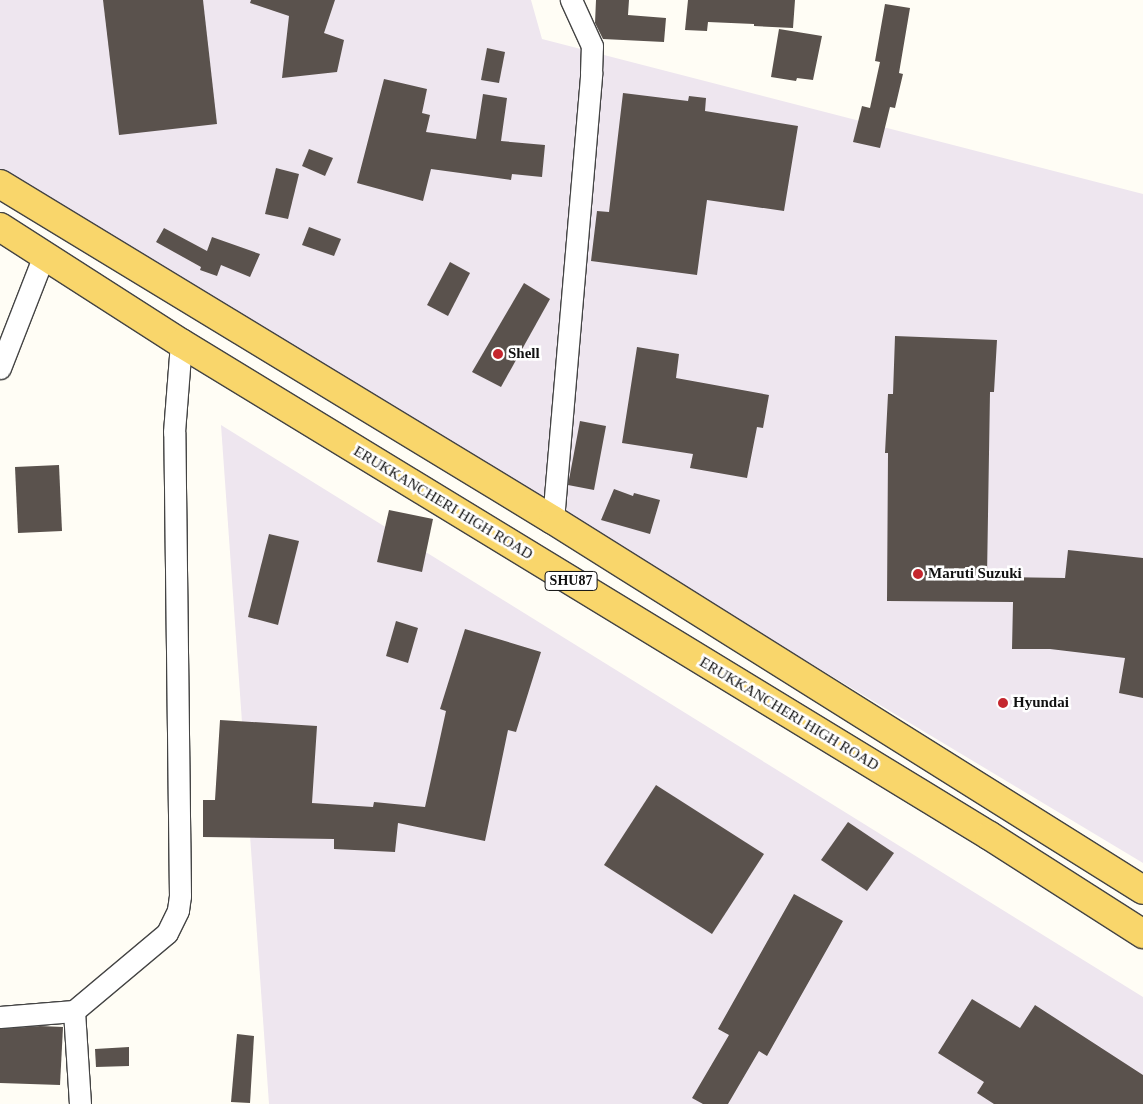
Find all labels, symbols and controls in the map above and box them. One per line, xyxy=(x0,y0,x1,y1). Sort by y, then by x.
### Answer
place label: Shell xyxy=(508,345,540,363)
marker: Shell xyxy=(492,348,504,360)
street label: ERUKKANCHERI HIGH ROAD xyxy=(350,442,536,564)
place label: Maruti Suzuki xyxy=(928,565,1022,583)
marker: Maruti Suzuki xyxy=(912,568,924,580)
road number: SHU87 xyxy=(544,570,598,592)
street label: ERUKKANCHERI HIGH ROAD xyxy=(696,653,882,775)
place label: Hyundai xyxy=(1013,694,1069,712)
marker: Hyundai xyxy=(997,697,1009,709)

